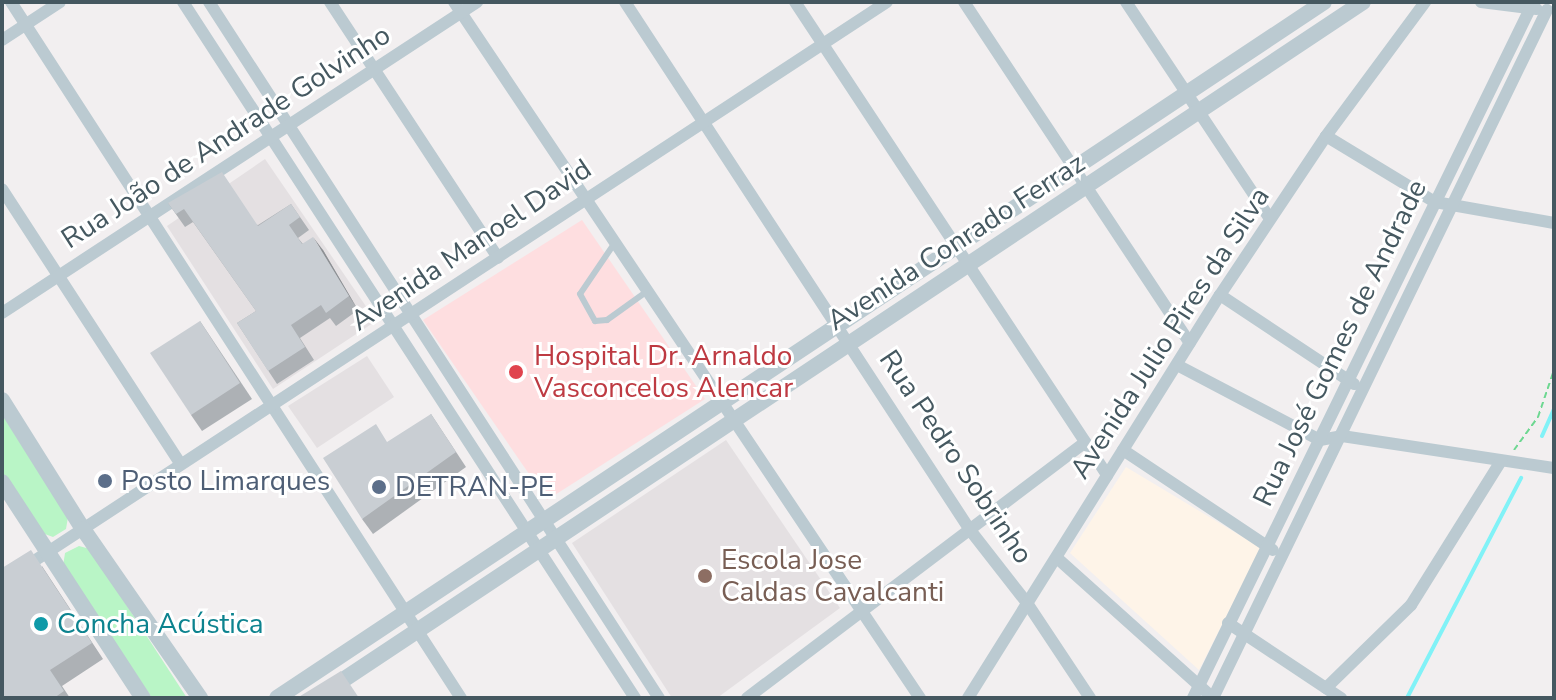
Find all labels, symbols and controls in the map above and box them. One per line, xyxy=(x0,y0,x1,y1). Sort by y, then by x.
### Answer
street label: Rua João de Andrade Golvinho xyxy=(55,18,397,256)
street label: Avenida Conrado Ferraz xyxy=(821,146,1091,338)
street label: Avenida Manoel David xyxy=(344,152,598,338)
street label: Rua José Gomes de Andrade xyxy=(1246,174,1434,512)
street label: Avenida Julio Pires da Silva xyxy=(1063,181,1277,485)
place label: Hospital Dr. Arnaldo Vasconcelos Alencar xyxy=(534,339,793,405)
street label: Rua Pedro Sobrinho xyxy=(872,344,1040,570)
marker: Hospital Dr. Arnaldo Vasconcelos Alencar xyxy=(505,361,527,383)
place label: Posto Limarques xyxy=(121,464,330,498)
place label: DETRAN-PE xyxy=(395,470,554,504)
marker: Posto Limarques xyxy=(96,472,114,490)
marker: DETRAN-PE xyxy=(370,478,388,496)
place label: Escola Jose Caldas Cavalcanti xyxy=(721,543,944,609)
marker: Escola Jose Caldas Cavalcanti xyxy=(696,567,714,585)
place label: Concha Acústica xyxy=(57,607,263,641)
marker: Concha Acústica xyxy=(32,615,50,633)

